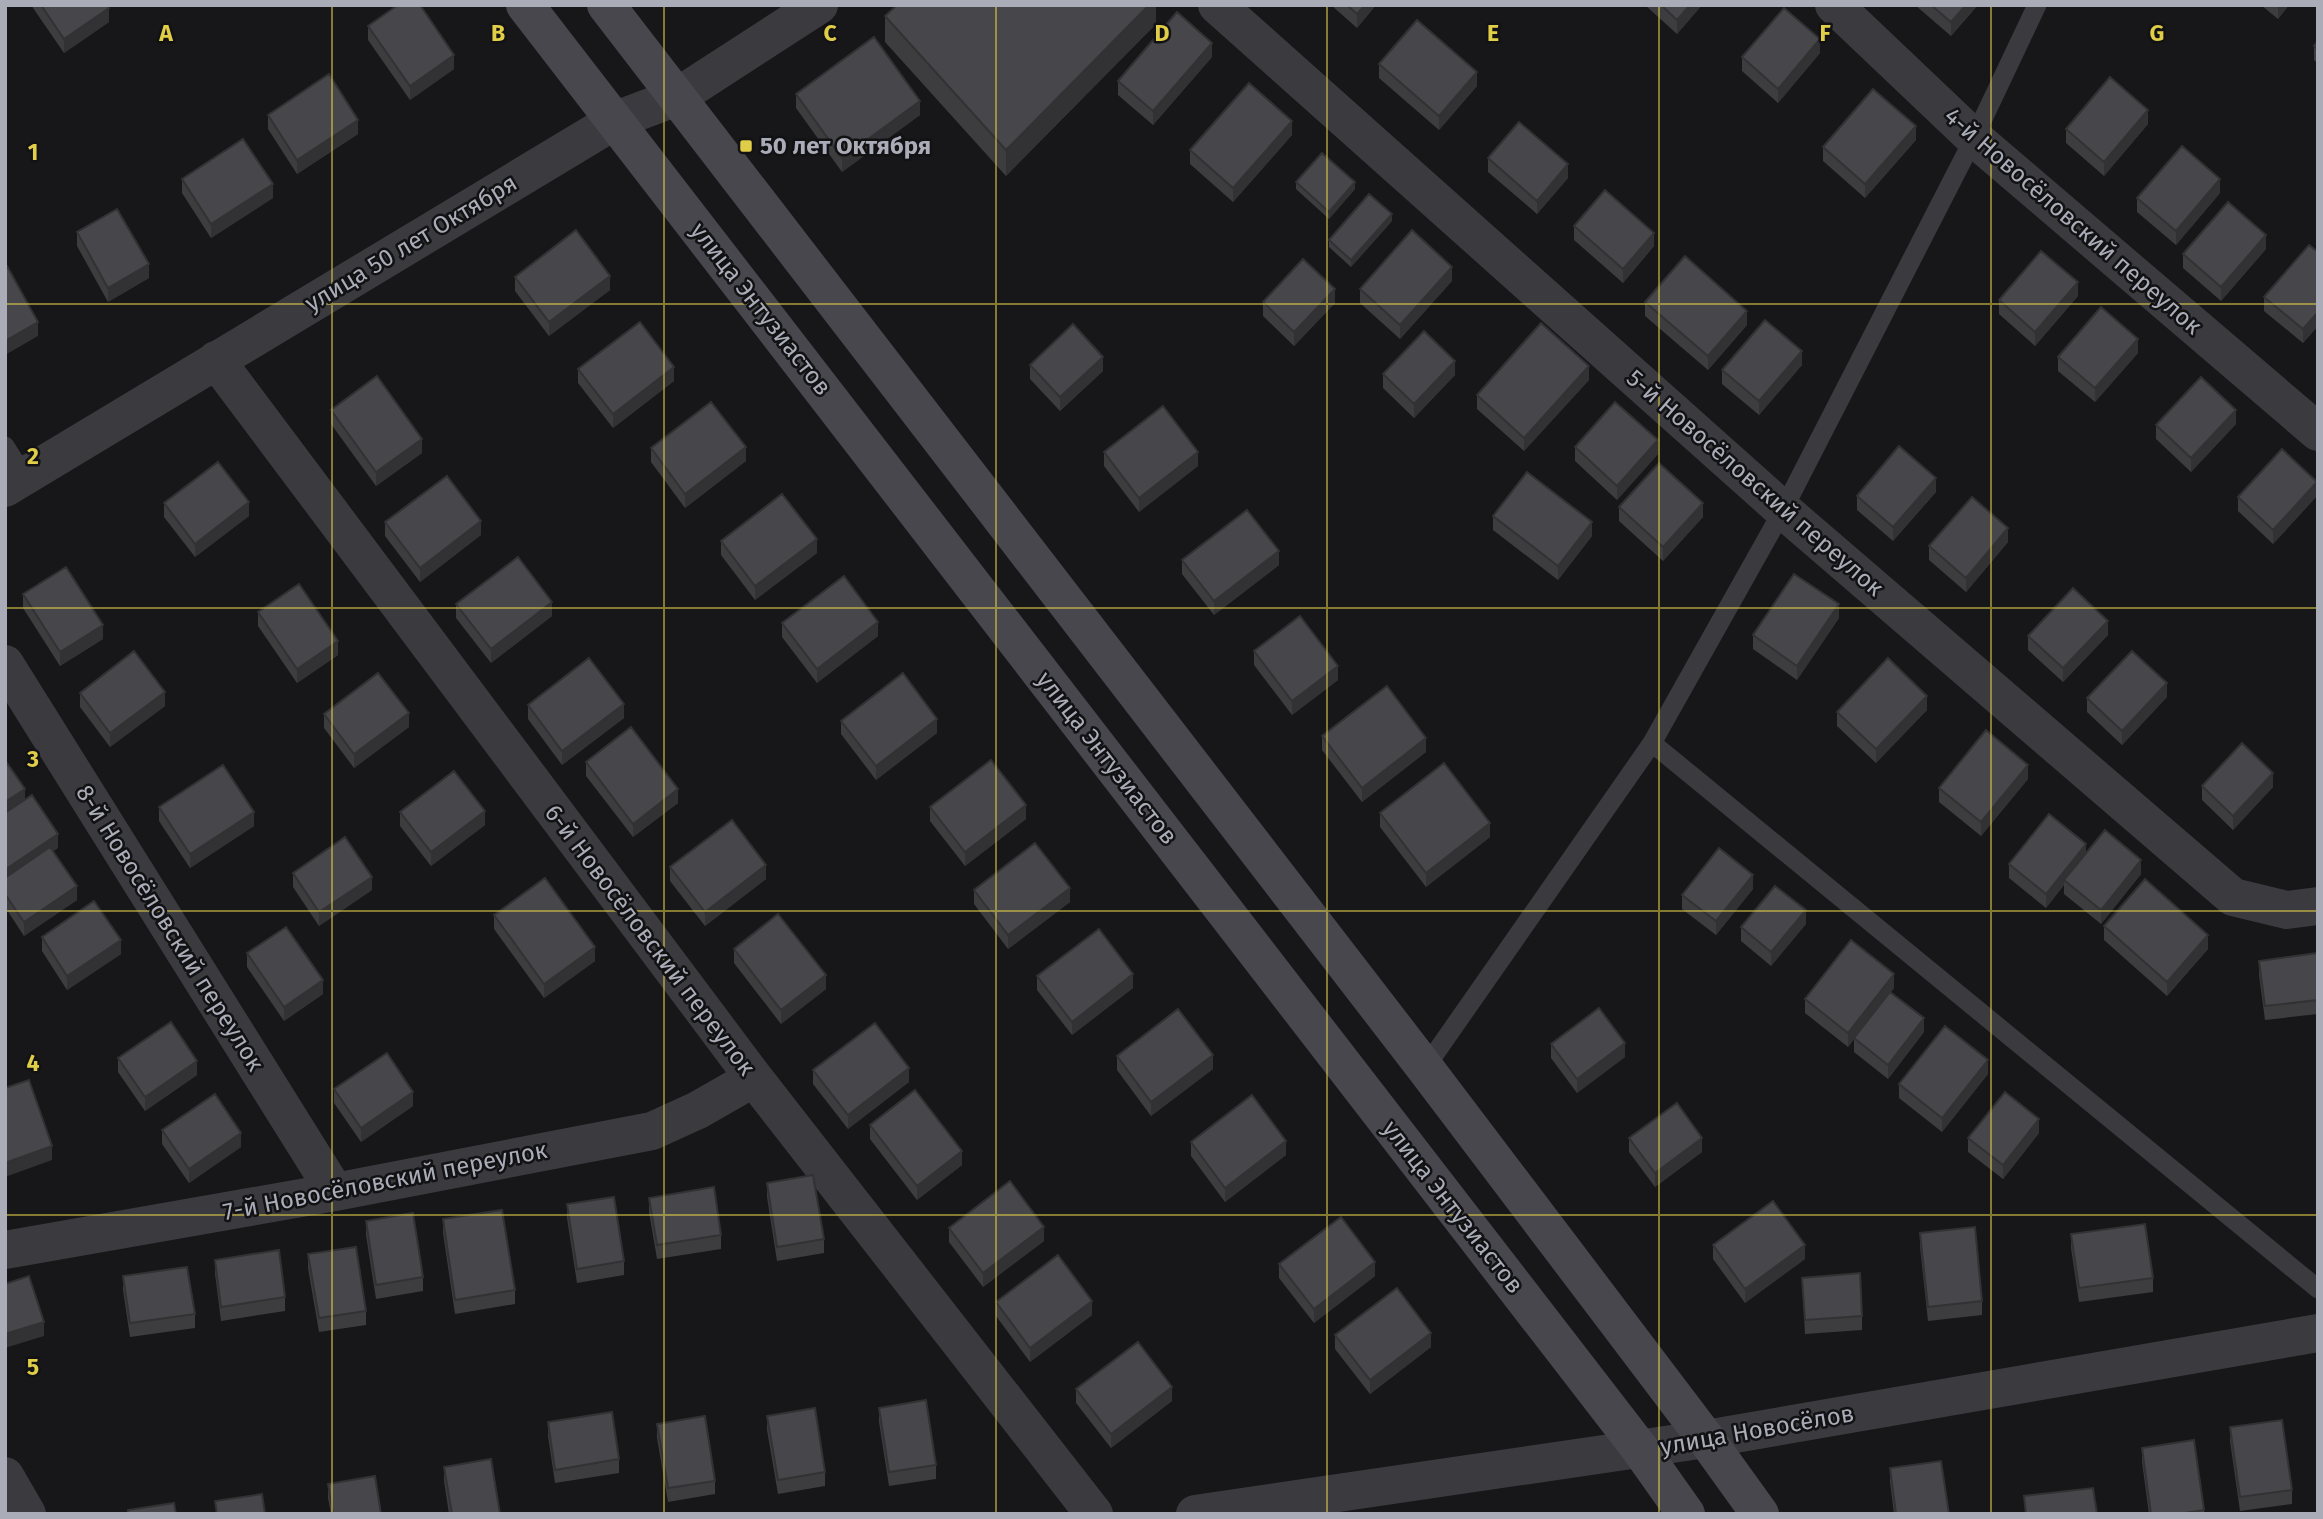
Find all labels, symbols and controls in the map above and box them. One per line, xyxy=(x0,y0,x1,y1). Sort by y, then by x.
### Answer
text: A xyxy=(158,19,173,47)
text: B xyxy=(491,19,505,47)
text: C xyxy=(823,19,837,47)
text: D xyxy=(1155,19,1170,47)
text: E xyxy=(1487,19,1499,47)
text: F xyxy=(1819,19,1831,47)
text: G xyxy=(2150,19,2164,47)
street label: 4-й Новосёловский переулок xyxy=(1939,102,2208,341)
place label: 50 лет Октября xyxy=(760,132,931,160)
text: 1 xyxy=(28,138,38,166)
marker: 50 лет Октября xyxy=(738,138,754,154)
street label: улица 50 лет Октября xyxy=(300,169,522,317)
street label: улица Энтузиастов xyxy=(685,217,837,401)
street label: 5-й Новосёловский переулок xyxy=(1621,364,1889,602)
text: 2 xyxy=(27,442,39,470)
street label: улица Энтузиастов xyxy=(1031,666,1183,850)
text: 3 xyxy=(26,745,39,773)
street label: 8-й Новосёловский переулок xyxy=(70,780,270,1077)
street label: 6-й Новосёловский переулок xyxy=(539,799,761,1081)
text: 4 xyxy=(27,1049,40,1077)
street label: улица Энтузиастов xyxy=(1377,1115,1529,1299)
street label: 7-й Новосёловский переулок xyxy=(221,1136,550,1226)
text: 5 xyxy=(27,1353,39,1381)
street label: улица Новосёлов xyxy=(1658,1399,1856,1461)

